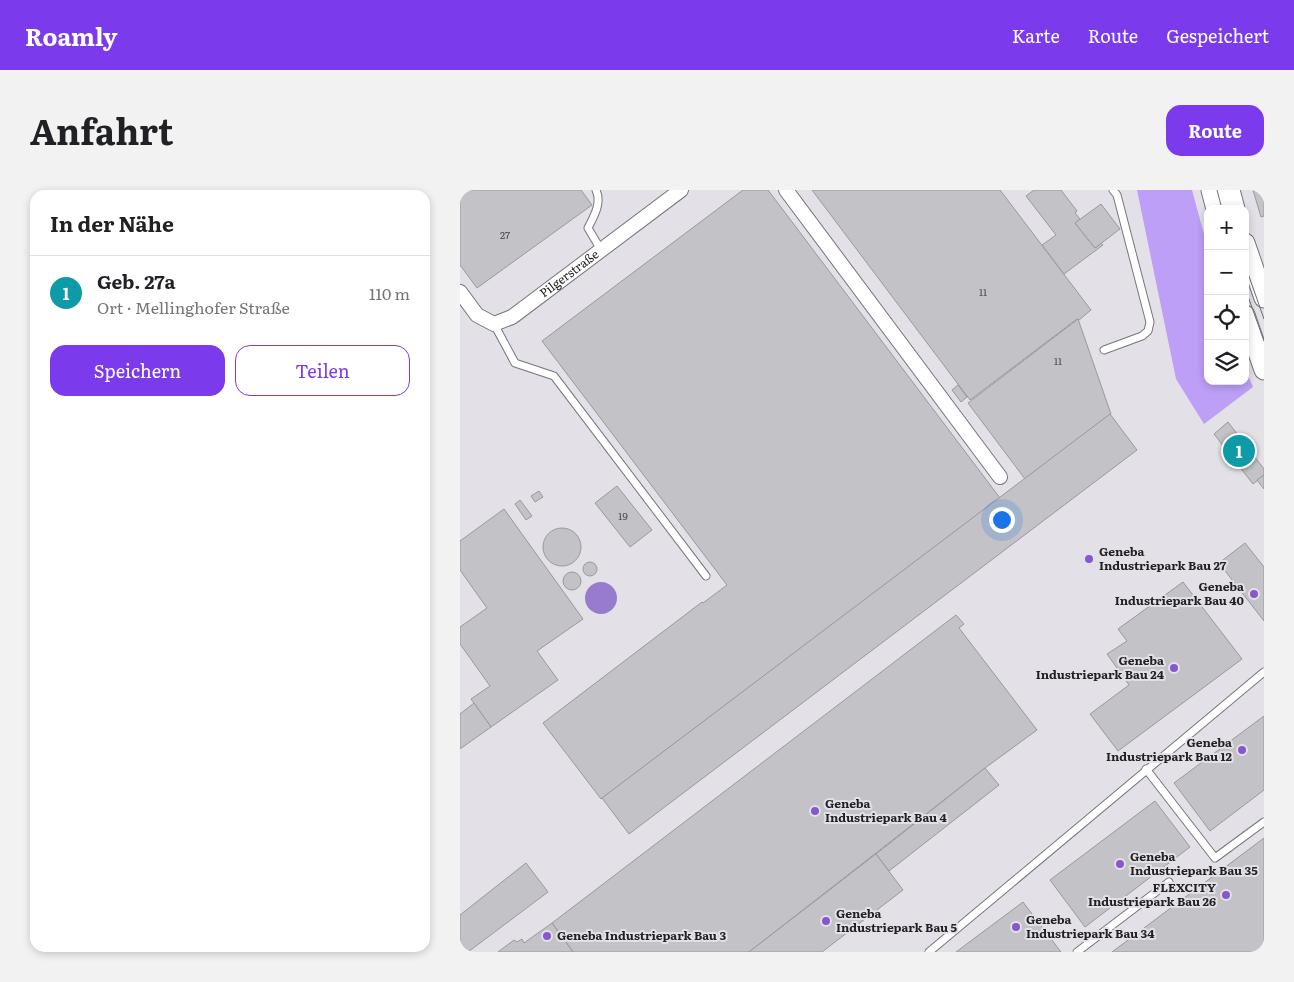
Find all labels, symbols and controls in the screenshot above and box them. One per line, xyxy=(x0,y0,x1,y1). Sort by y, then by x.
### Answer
text: Roamly xyxy=(25,18,118,53)
text: Karte xyxy=(1012,22,1060,49)
text: Route xyxy=(1088,22,1138,49)
text: Gespeichert xyxy=(1166,22,1269,49)
text: Anfahrt xyxy=(30,104,173,156)
button: Route xyxy=(1166,105,1264,156)
map controls xyxy=(1204,205,1249,385)
button: + xyxy=(1204,205,1249,250)
text: In der Nähe xyxy=(50,207,174,238)
house number: 27 xyxy=(500,227,510,242)
street label: Pilgerstraße xyxy=(535,245,602,301)
button: − xyxy=(1204,250,1249,295)
text: Geb. 27a xyxy=(97,267,176,295)
text: 1 xyxy=(63,281,69,305)
text: 110 m xyxy=(369,281,410,305)
house number: 11 xyxy=(979,284,987,299)
text: Ort · Mellinghofer Straße xyxy=(97,295,290,319)
button: locate xyxy=(1204,295,1249,340)
button: layers xyxy=(1204,340,1249,385)
button: Speichern xyxy=(50,345,225,396)
button: Teilen xyxy=(235,345,410,396)
house number: 11 xyxy=(1054,353,1062,368)
pin: 1 xyxy=(1223,432,1255,470)
your location xyxy=(989,507,1015,533)
house number: 19 xyxy=(618,508,628,523)
place label: Geneba Industriepark Bau 27 xyxy=(1099,542,1227,574)
marker: Geneba Industriepark Bau 27 xyxy=(1083,553,1095,565)
place label: Geneba Industriepark Bau 40 xyxy=(1115,577,1245,609)
marker: Geneba Industriepark Bau 40 xyxy=(1248,588,1260,600)
place label: Geneba Industriepark Bau 24 xyxy=(1036,651,1165,683)
marker: Geneba Industriepark Bau 24 xyxy=(1168,662,1180,674)
place label: Geneba Industriepark Bau 12 xyxy=(1106,733,1233,765)
marker: Geneba Industriepark Bau 12 xyxy=(1236,744,1248,756)
place label: Geneba Industriepark Bau 4 xyxy=(825,794,948,826)
marker: Geneba Industriepark Bau 4 xyxy=(809,805,821,817)
place label: Geneba Industriepark Bau 35 xyxy=(1130,847,1258,879)
marker: Geneba Industriepark Bau 35 xyxy=(1114,858,1126,870)
place label: FLEXCITY Industriepark Bau 26 xyxy=(1088,878,1216,910)
marker: FLEXCITY Industriepark Bau 26 xyxy=(1220,889,1232,901)
place label: Geneba Industriepark Bau 5 xyxy=(836,904,958,936)
place label: Geneba Industriepark Bau 34 xyxy=(1026,910,1155,942)
marker: Geneba Industriepark Bau 5 xyxy=(820,915,832,927)
marker: Geneba Industriepark Bau 34 xyxy=(1010,921,1022,933)
place label: Geneba Industriepark Bau 3 xyxy=(557,926,726,944)
marker: Geneba Industriepark Bau 3 xyxy=(541,930,553,942)

